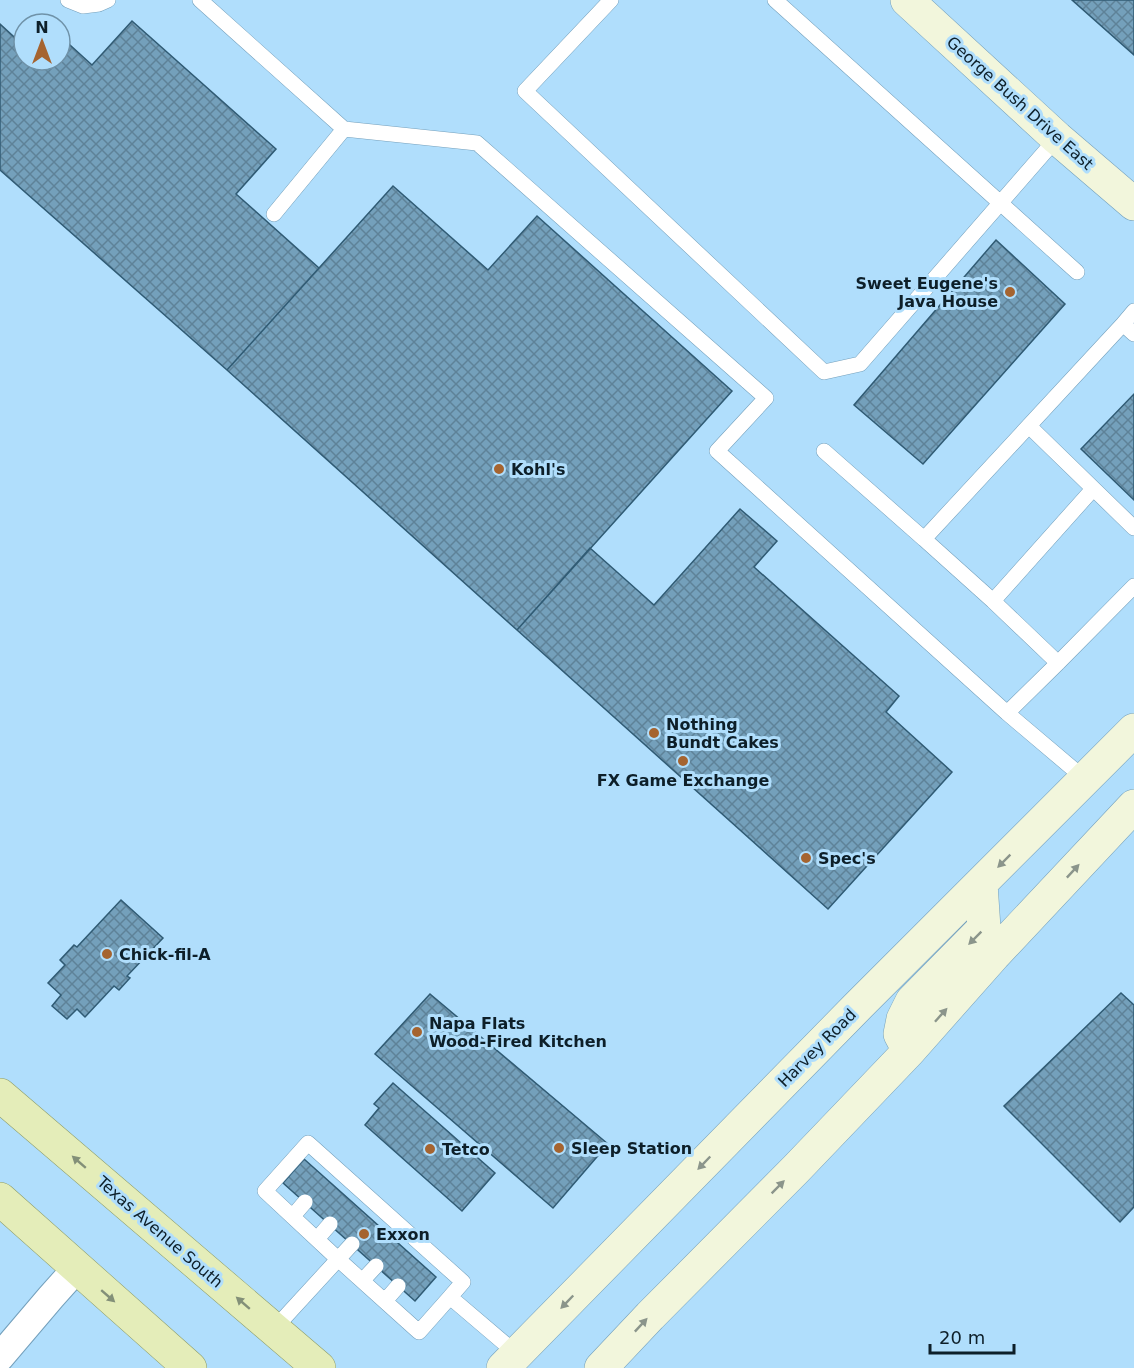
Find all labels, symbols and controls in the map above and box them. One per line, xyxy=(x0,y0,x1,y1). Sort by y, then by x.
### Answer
north arrow xyxy=(12,12,72,72)
text: N xyxy=(35,18,49,37)
street label: George Bush Drive East xyxy=(943,32,1097,174)
place label: Sweet Eugene's Java House xyxy=(855,274,998,311)
marker: Sweet Eugene's Java House xyxy=(1003,285,1017,299)
place label: Kohl's xyxy=(511,460,565,479)
marker: Kohl's xyxy=(492,462,506,476)
place label: Nothing Bundt Cakes xyxy=(666,715,779,752)
marker: Nothing Bundt Cakes xyxy=(647,726,661,740)
marker: FX Game Exchange xyxy=(676,754,690,768)
place label: FX Game Exchange xyxy=(597,771,769,790)
place label: Spec's xyxy=(818,849,876,868)
marker: Spec's xyxy=(799,851,813,865)
one-way arrow xyxy=(997,853,1011,867)
one-way arrow xyxy=(1066,864,1079,879)
one-way arrow xyxy=(968,931,982,945)
place label: Chick-fil-A xyxy=(119,945,211,964)
marker: Chick-fil-A xyxy=(100,947,114,961)
street label: Harvey Road xyxy=(774,1005,860,1091)
one-way arrow xyxy=(934,1007,948,1022)
place label: Napa Flats Wood-Fired Kitchen xyxy=(429,1014,607,1051)
marker: Napa Flats Wood-Fired Kitchen xyxy=(410,1025,424,1039)
place label: Sleep Station xyxy=(571,1139,692,1158)
place label: Tetco xyxy=(442,1140,490,1159)
marker: Sleep Station xyxy=(552,1141,566,1155)
marker: Tetco xyxy=(423,1142,437,1156)
one-way arrow xyxy=(71,1156,87,1169)
one-way arrow xyxy=(697,1156,711,1171)
street label: Texas Avenue South xyxy=(93,1172,227,1292)
one-way arrow xyxy=(771,1179,785,1194)
place label: Exxon xyxy=(376,1225,430,1244)
marker: Exxon xyxy=(357,1227,371,1241)
one-way arrow xyxy=(101,1289,116,1303)
one-way arrow xyxy=(561,1295,575,1309)
one-way arrow xyxy=(236,1297,251,1310)
scale bar xyxy=(930,1317,1014,1355)
one-way arrow xyxy=(634,1318,648,1333)
text: 20 m xyxy=(939,1327,985,1348)

